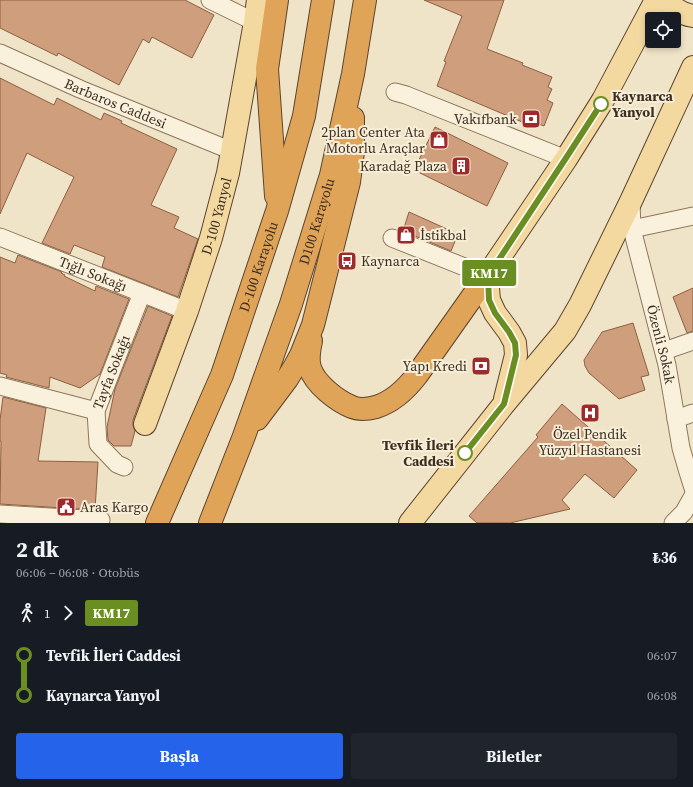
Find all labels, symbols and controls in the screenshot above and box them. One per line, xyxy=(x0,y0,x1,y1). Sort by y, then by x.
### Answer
map controls xyxy=(645,12,681,48)
button: locate xyxy=(645,12,681,48)
street label: Barbaros Caddesi xyxy=(61,73,170,133)
place label: Kaynarca Yanyol xyxy=(612,86,674,122)
marker: Kaynarca Yanyol xyxy=(593,96,609,112)
bank icon: Vakıfbank xyxy=(520,108,542,130)
place label: Vakıfbank xyxy=(454,109,517,129)
place label: 2plan Center Ata Motorlu Araçlar xyxy=(321,122,426,158)
shop icon: 2plan Center Ata Motorlu Araçlar xyxy=(428,129,450,151)
building icon: Karadağ Plaza xyxy=(450,155,472,177)
place label: Karadağ Plaza xyxy=(360,156,448,176)
street label: D-100 Yanyol xyxy=(196,175,236,258)
street label: D100 Karayolu xyxy=(294,175,339,267)
street label: D-100 Karayolu xyxy=(234,219,283,314)
shop icon: İstikbal xyxy=(395,224,417,246)
place label: İstikbal xyxy=(420,225,467,245)
bus stop icon: Kaynarca xyxy=(336,250,358,272)
street label: Tığlı Sokağı xyxy=(56,251,130,296)
place label: Kaynarca xyxy=(361,251,421,271)
line badge: KM17 xyxy=(461,260,517,286)
text: KM17 xyxy=(470,263,508,283)
street label: Özenli Sokak xyxy=(642,303,680,386)
street label: Tayfa Sokağı xyxy=(88,332,135,412)
bank icon: Yapı Kredi xyxy=(470,355,492,377)
place label: Yapı Kredi xyxy=(402,356,467,376)
hospital icon: Özel Pendik Yüzyıl Hastanesi xyxy=(579,402,601,424)
place label: Özel Pendik Yüzyıl Hastanesi xyxy=(539,424,641,460)
place label: Tevfik İleri Caddesi xyxy=(382,435,455,471)
marker: Tevfik İleri Caddesi xyxy=(457,445,473,461)
public building icon: Aras Kargo xyxy=(55,496,77,518)
place label: Aras Kargo xyxy=(80,497,149,517)
text: 2 dk xyxy=(16,534,59,564)
text: ₺36 xyxy=(653,547,677,568)
text: 06:06 – 06:08 · Otobüs xyxy=(16,564,140,581)
icon: walk xyxy=(16,602,38,624)
icon: forward xyxy=(57,602,79,624)
text: KM17 xyxy=(93,603,130,623)
text: 1 xyxy=(44,605,51,622)
text: Tevfik İleri Caddesi xyxy=(46,645,181,666)
text: 06:07 xyxy=(647,647,677,664)
text: Kaynarca Yanyol xyxy=(46,685,160,706)
text: 06:08 xyxy=(647,687,677,704)
button: Başla xyxy=(16,733,343,779)
button: Biletler xyxy=(351,733,677,779)

